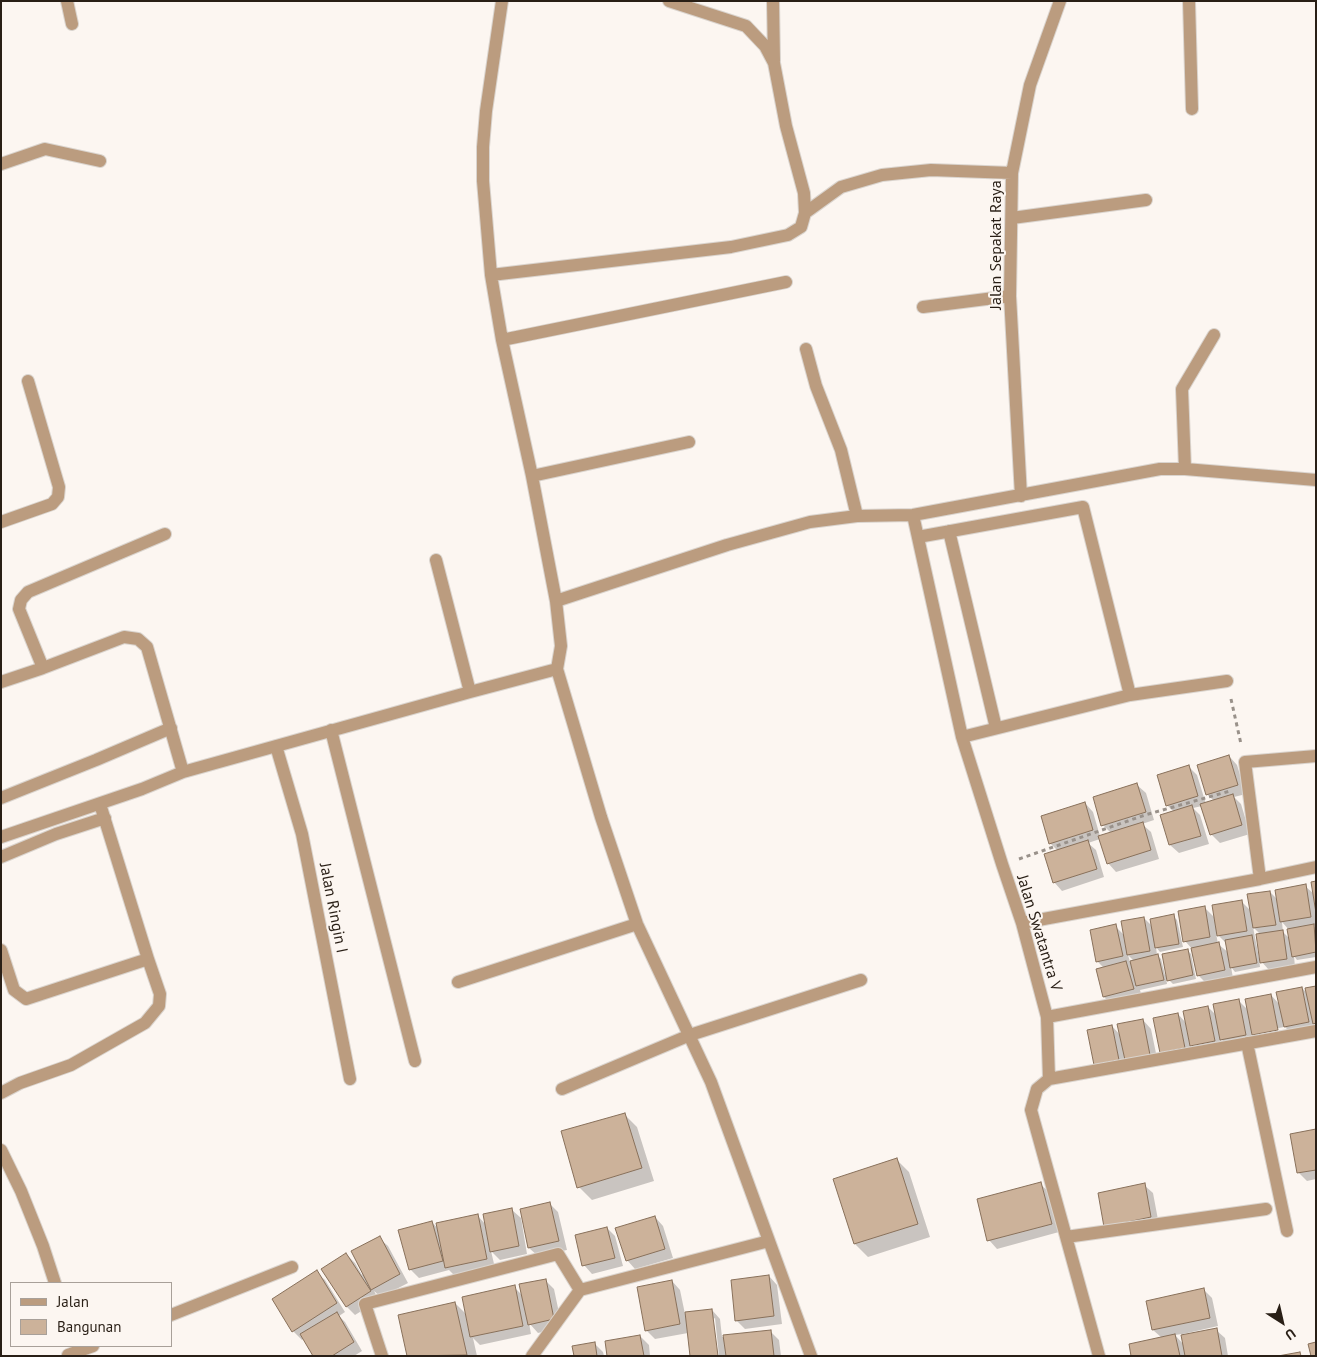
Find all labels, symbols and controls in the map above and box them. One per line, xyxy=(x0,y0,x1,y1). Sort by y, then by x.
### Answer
street label: Jalan Sepakat Raya xyxy=(986,180,1006,310)
street label: Jalan Ringin I xyxy=(315,861,351,955)
street label: Jalan Swatantra V xyxy=(1012,872,1066,994)
legend xyxy=(10,1282,172,1347)
text: Jalan xyxy=(57,1292,89,1311)
north arrow xyxy=(1257,1297,1307,1347)
text: Bangunan xyxy=(57,1317,121,1336)
text: U xyxy=(1282,1324,1299,1344)

